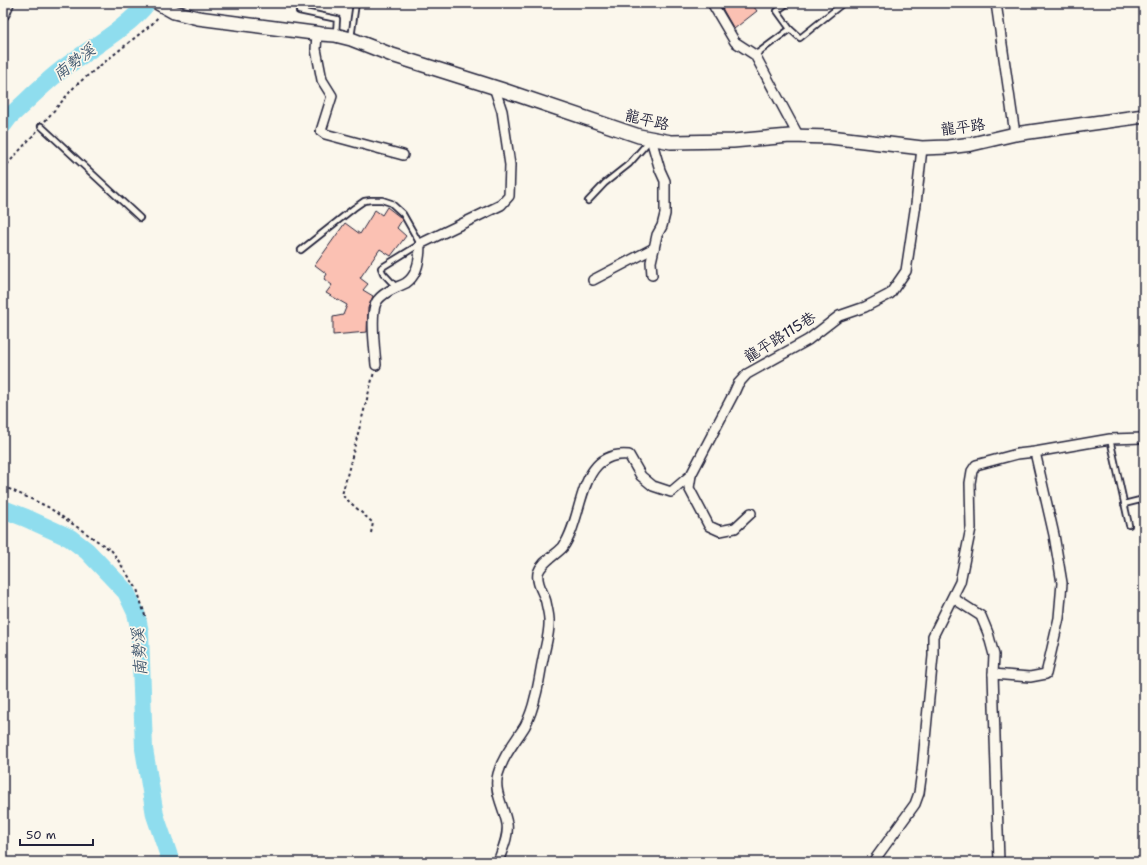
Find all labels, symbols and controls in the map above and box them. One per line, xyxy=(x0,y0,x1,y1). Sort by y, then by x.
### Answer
water label: 南勢溪 xyxy=(49,38,100,85)
street label: 龍平路 xyxy=(623,105,671,135)
street label: 龍平路 xyxy=(939,114,987,140)
street label: 龍平路115巷 xyxy=(740,307,820,367)
water label: 南勢溪 xyxy=(127,626,151,677)
scale bar xyxy=(20,821,93,847)
text: 50 m xyxy=(26,827,56,843)

